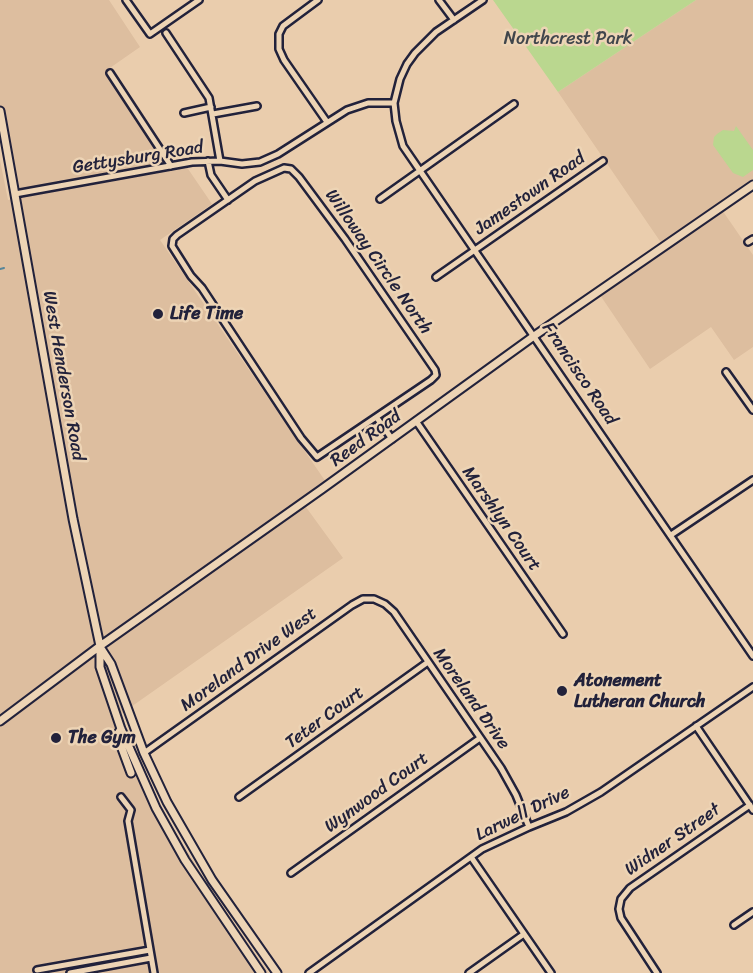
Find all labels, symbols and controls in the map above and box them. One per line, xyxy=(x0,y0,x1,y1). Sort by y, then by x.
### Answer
park label: Northcrest Park xyxy=(504,28,632,50)
street label: Gettysburg Road xyxy=(71,137,205,179)
street label: Jamestown Road xyxy=(470,148,590,240)
street label: Willoway Circle North xyxy=(320,185,436,339)
street label: West Henderson Road xyxy=(37,289,89,463)
place label: Life Time xyxy=(170,303,243,325)
marker: Life Time xyxy=(151,307,165,321)
street label: Francisco Road xyxy=(537,318,621,430)
street label: Reed Road xyxy=(326,406,406,472)
street label: Marshlyn Court xyxy=(457,462,545,576)
street label: Moreland Drive West xyxy=(177,603,321,717)
street label: Moreland Drive xyxy=(428,644,514,754)
place label: Atonement Lutheran Church xyxy=(574,670,705,712)
street label: Teter Court xyxy=(281,682,369,754)
marker: Atonement Lutheran Church xyxy=(555,684,569,698)
place label: The Gym xyxy=(68,727,136,749)
marker: The Gym xyxy=(49,731,63,745)
street label: Wynwood Court xyxy=(321,748,433,838)
street label: Larwell Drive xyxy=(472,782,574,846)
street label: Widner Street xyxy=(621,799,725,881)

